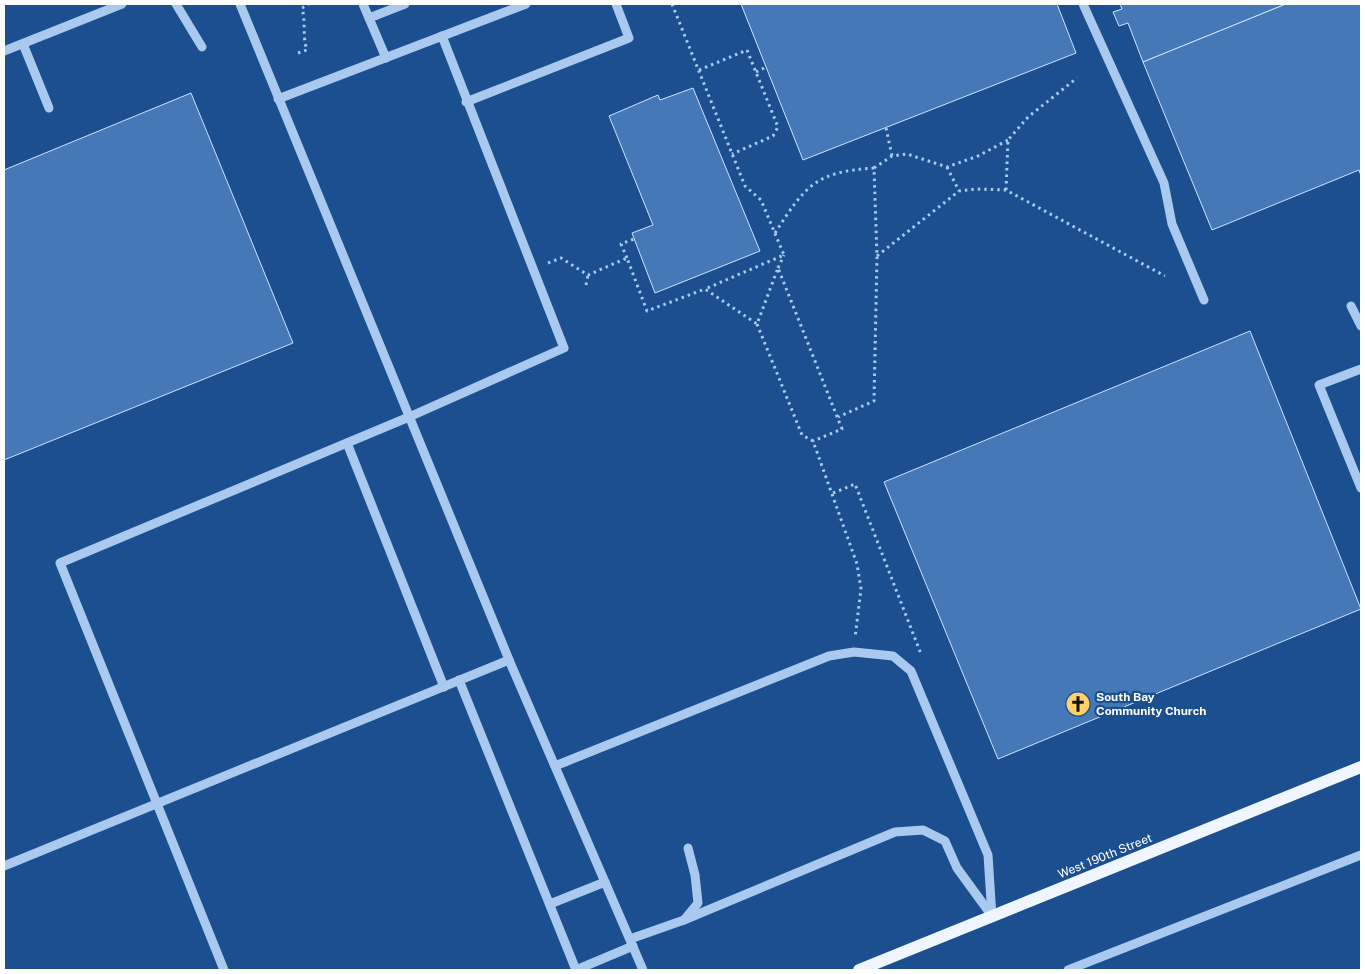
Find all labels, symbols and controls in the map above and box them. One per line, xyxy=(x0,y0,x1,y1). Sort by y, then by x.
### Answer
place label: South Bay Community Church xyxy=(1096,690,1206,718)
church icon: South Bay Community Church xyxy=(1065,691,1091,717)
street label: West 190th Street xyxy=(1056,831,1154,881)

